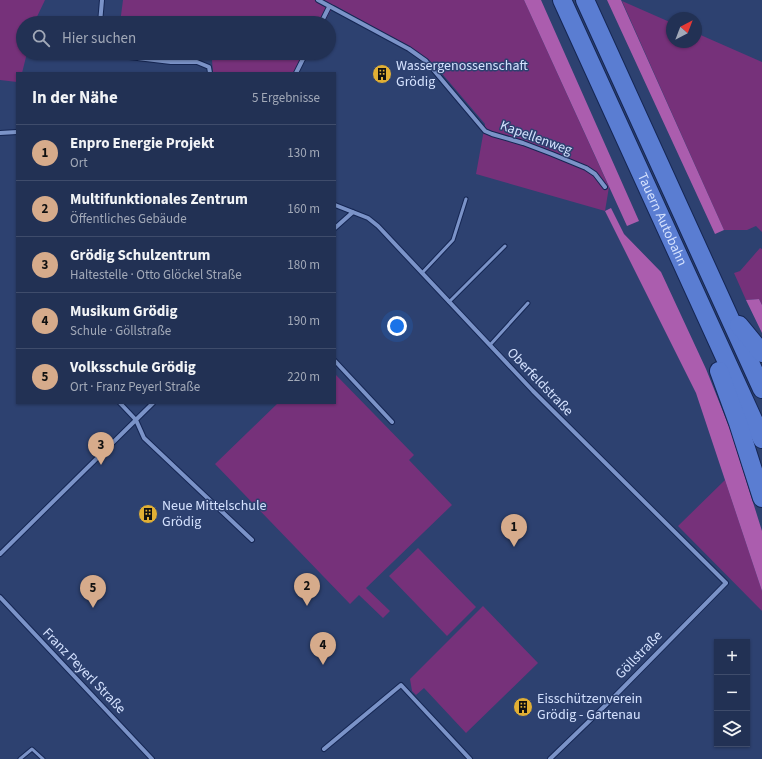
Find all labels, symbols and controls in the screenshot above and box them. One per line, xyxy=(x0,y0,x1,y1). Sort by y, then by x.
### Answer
north arrow xyxy=(666,12,702,48)
search box xyxy=(16,16,336,60)
icon: search xyxy=(30,27,52,49)
text: Hier suchen xyxy=(62,28,136,49)
place label: Wassergenossenschaft Grödig xyxy=(396,56,529,92)
building icon: Wassergenossenschaft Grödig xyxy=(371,63,393,85)
text: In der Nähe xyxy=(32,86,118,110)
text: 5 Ergebnisse xyxy=(252,89,320,107)
street label: Kapellenweg xyxy=(497,116,575,160)
text: Enpro Energie Projekt xyxy=(70,133,214,154)
text: 1 xyxy=(42,144,48,162)
text: 130 m xyxy=(287,144,320,162)
text: Ort xyxy=(70,154,88,172)
street label: Tauern Autobahn xyxy=(632,169,692,269)
text: Multifunktionales Zentrum xyxy=(70,189,248,210)
text: 2 xyxy=(42,200,48,218)
text: 160 m xyxy=(287,200,320,218)
text: Öffentliches Gebäude xyxy=(70,210,187,228)
text: Grödig Schulzentrum xyxy=(70,245,210,266)
text: 3 xyxy=(42,256,48,274)
text: 180 m xyxy=(287,256,320,274)
text: Haltestelle · Otto Glöckel Straße xyxy=(70,266,242,284)
text: Musikum Grödig xyxy=(70,301,178,322)
text: 4 xyxy=(42,312,48,330)
text: 190 m xyxy=(287,312,320,330)
your location xyxy=(387,316,407,336)
text: Schule · Göllstraße xyxy=(70,322,171,340)
street label: Oberfeldstraße xyxy=(502,343,578,421)
text: Volksschule Grödig xyxy=(70,357,196,378)
text: 5 xyxy=(42,368,48,386)
text: 220 m xyxy=(287,368,320,386)
text: Ort · Franz Peyerl Straße xyxy=(70,378,200,396)
pin: 3 xyxy=(88,432,114,465)
place label: Neue Mittelschule Grödig xyxy=(162,496,267,532)
building icon: Neue Mittelschule Grödig xyxy=(137,503,159,525)
pin: 1 xyxy=(501,514,527,547)
pin: 2 xyxy=(294,573,320,606)
pin: 5 xyxy=(80,575,106,608)
street label: Franz Peyerl Straße xyxy=(38,624,130,718)
street label: Göllstraße xyxy=(611,626,667,684)
pin: 4 xyxy=(310,632,336,665)
map controls xyxy=(714,639,750,747)
button: + xyxy=(714,639,750,675)
button: − xyxy=(714,675,750,711)
place label: Eisschützenverein Grödig - Gartenau xyxy=(537,689,643,725)
building icon: Eisschützenverein Grödig - Gartenau xyxy=(512,696,534,718)
button: layers xyxy=(714,711,750,747)

